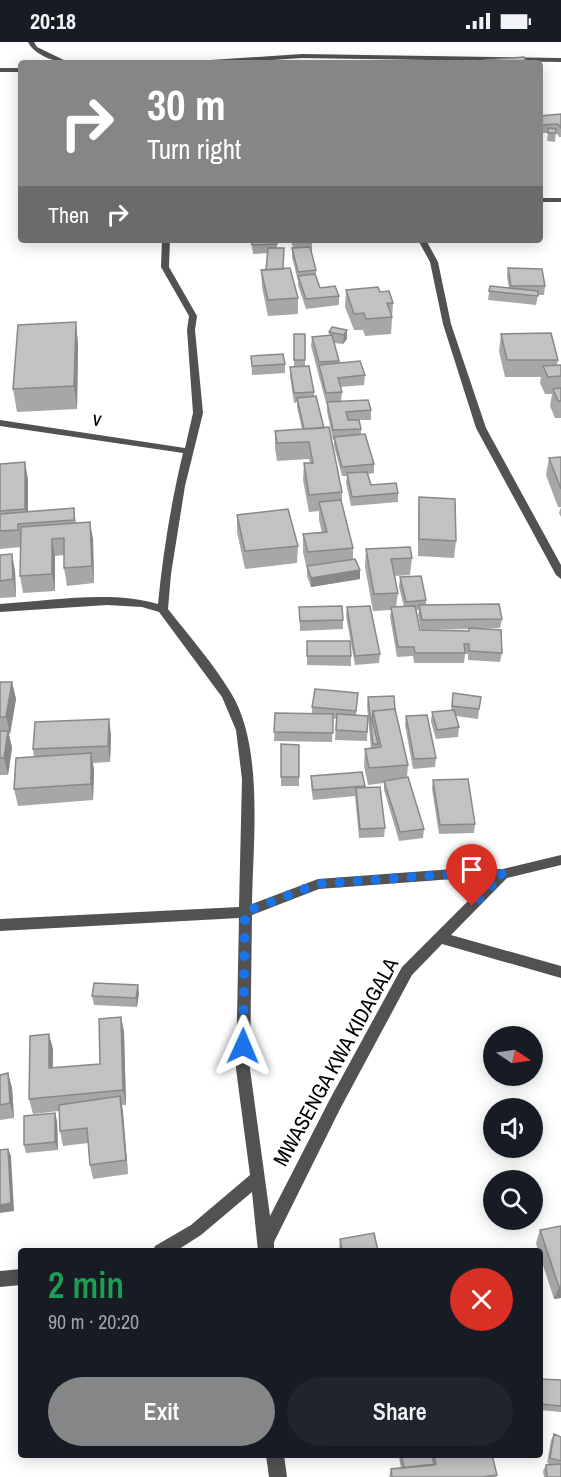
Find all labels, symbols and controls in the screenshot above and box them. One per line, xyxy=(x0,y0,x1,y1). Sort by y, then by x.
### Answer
text: 20:18 xyxy=(30,6,76,36)
text: 30 m xyxy=(147,77,226,133)
icon: right xyxy=(48,84,126,162)
text: Turn right xyxy=(147,131,241,167)
icon: right xyxy=(101,198,134,231)
text: Then xyxy=(48,200,89,230)
street label: v xyxy=(91,404,104,434)
pin xyxy=(446,844,497,906)
icon: arrive xyxy=(455,853,488,886)
street label: MWASENGA KWA KIDAGALA xyxy=(266,952,405,1171)
position arrow xyxy=(211,1014,275,1078)
north arrow xyxy=(483,1026,543,1086)
map controls xyxy=(483,1026,543,1230)
button: sound xyxy=(483,1098,543,1158)
button: search xyxy=(483,1170,543,1230)
text: 2 min xyxy=(48,1261,124,1309)
button: close xyxy=(450,1268,513,1331)
text: 90 m · 20:20 xyxy=(48,1308,139,1335)
button: Exit xyxy=(48,1377,275,1446)
button: Share xyxy=(287,1377,513,1446)

